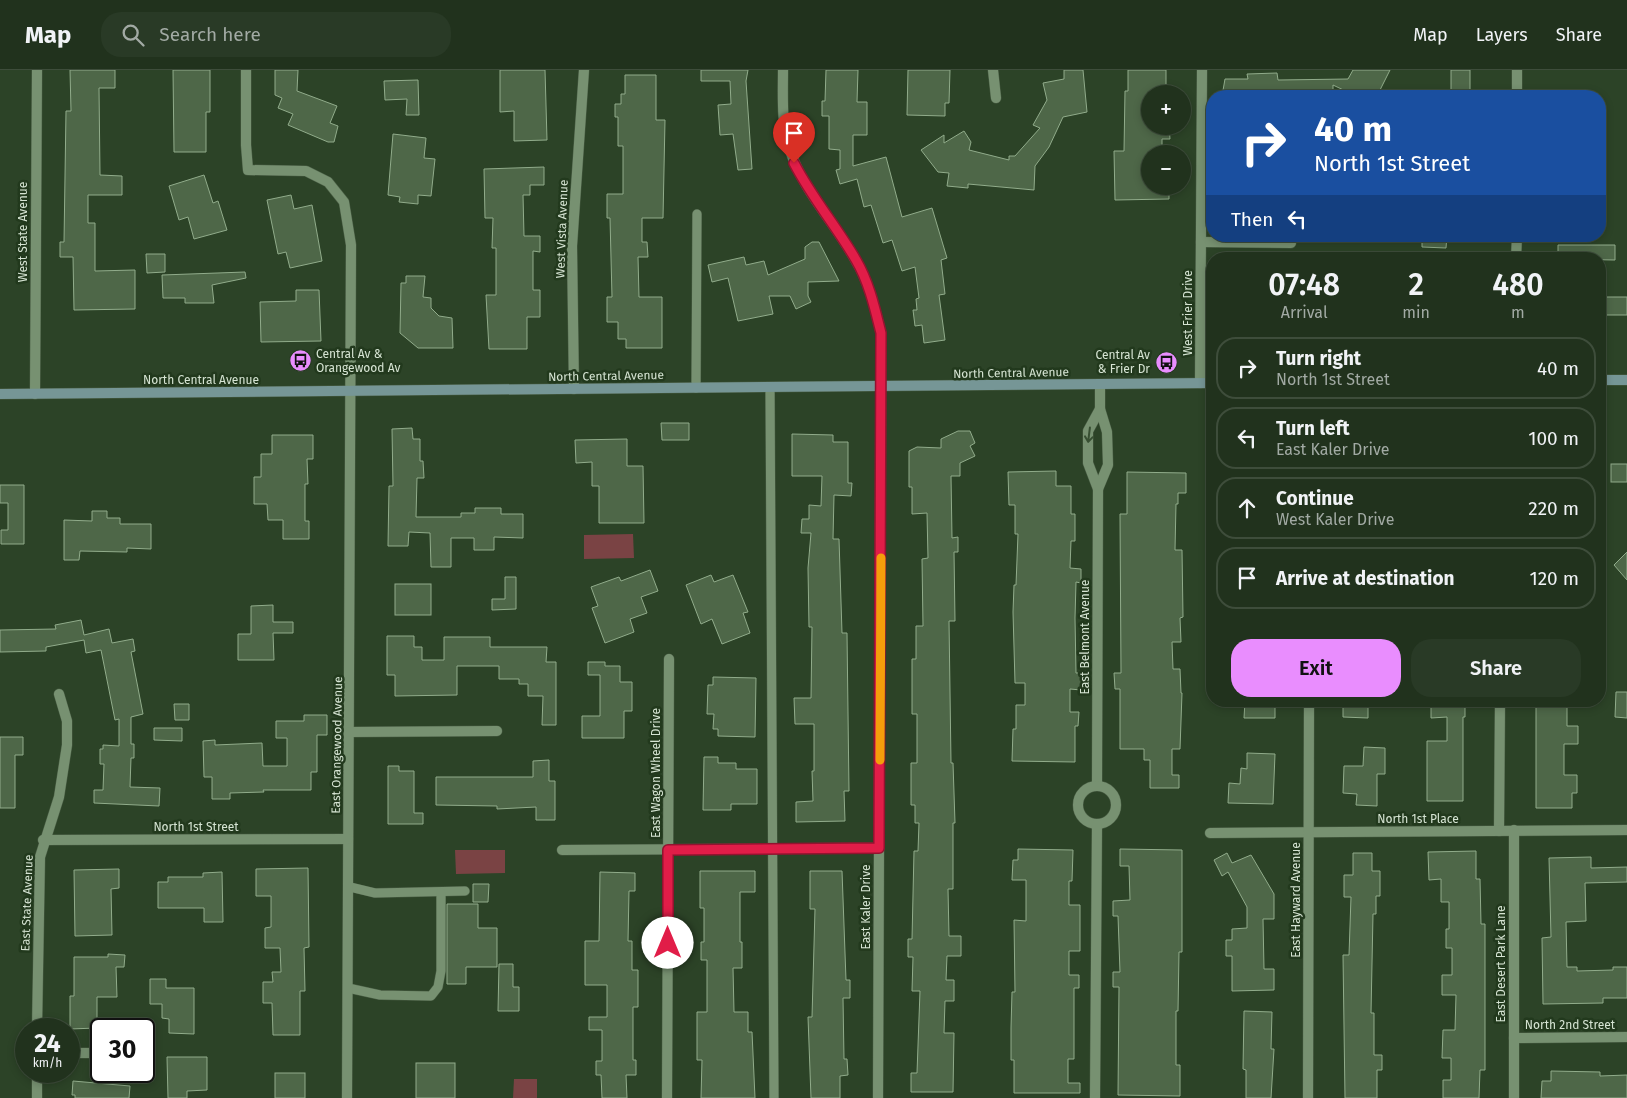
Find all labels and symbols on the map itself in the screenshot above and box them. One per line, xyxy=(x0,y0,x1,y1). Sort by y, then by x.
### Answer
pin xyxy=(773,112,815,163)
street label: West Vista Avenue xyxy=(553,179,571,279)
street label: West State Avenue xyxy=(16,182,30,282)
street label: West Frier Drive xyxy=(1181,270,1195,356)
place label: Central Av & Orangewood Av xyxy=(316,347,401,375)
place label: Central Av & Frier Dr xyxy=(1096,348,1150,376)
bus stop icon: Central Av & Orangewood Av xyxy=(288,349,312,373)
bus stop icon: Central Av & Frier Dr xyxy=(1154,350,1178,374)
street label: North Central Avenue xyxy=(953,365,1069,381)
street label: North Central Avenue xyxy=(548,368,664,384)
street label: North Central Avenue xyxy=(143,373,259,387)
one-way arrow xyxy=(1084,427,1093,443)
street label: East Belmont Avenue xyxy=(1078,580,1092,694)
street label: East Orangewood Avenue xyxy=(329,676,345,814)
street label: East Wagon Wheel Drive xyxy=(649,708,663,838)
street label: North 1st Place xyxy=(1377,812,1459,826)
street label: North 1st Street xyxy=(153,820,239,834)
street label: East Hayward Avenue xyxy=(1289,842,1303,958)
street label: East State Avenue xyxy=(18,854,36,952)
street label: East Kaler Drive xyxy=(859,864,873,950)
street label: East Desert Park Lane xyxy=(1494,905,1508,1023)
position arrow xyxy=(641,916,693,968)
speed limit sign: 30 xyxy=(90,1018,155,1083)
street label: North 2nd Street xyxy=(1525,1018,1616,1032)

